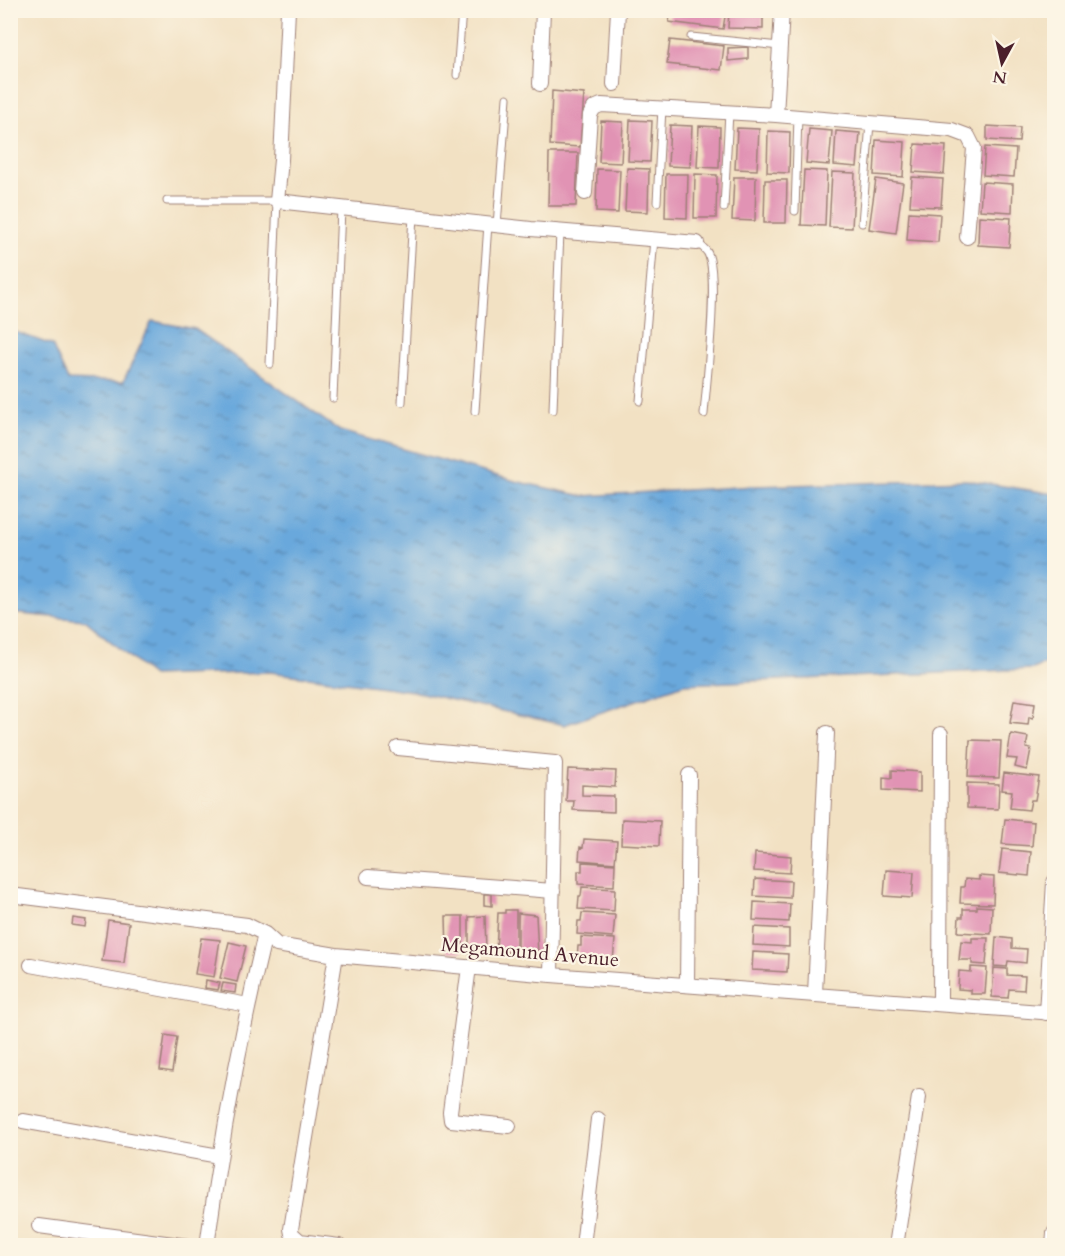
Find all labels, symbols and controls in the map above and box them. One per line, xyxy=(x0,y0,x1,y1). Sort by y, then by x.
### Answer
north arrow xyxy=(972,33,1032,93)
text: N xyxy=(992,65,1008,89)
street label: Megamound Avenue xyxy=(440,931,620,973)

